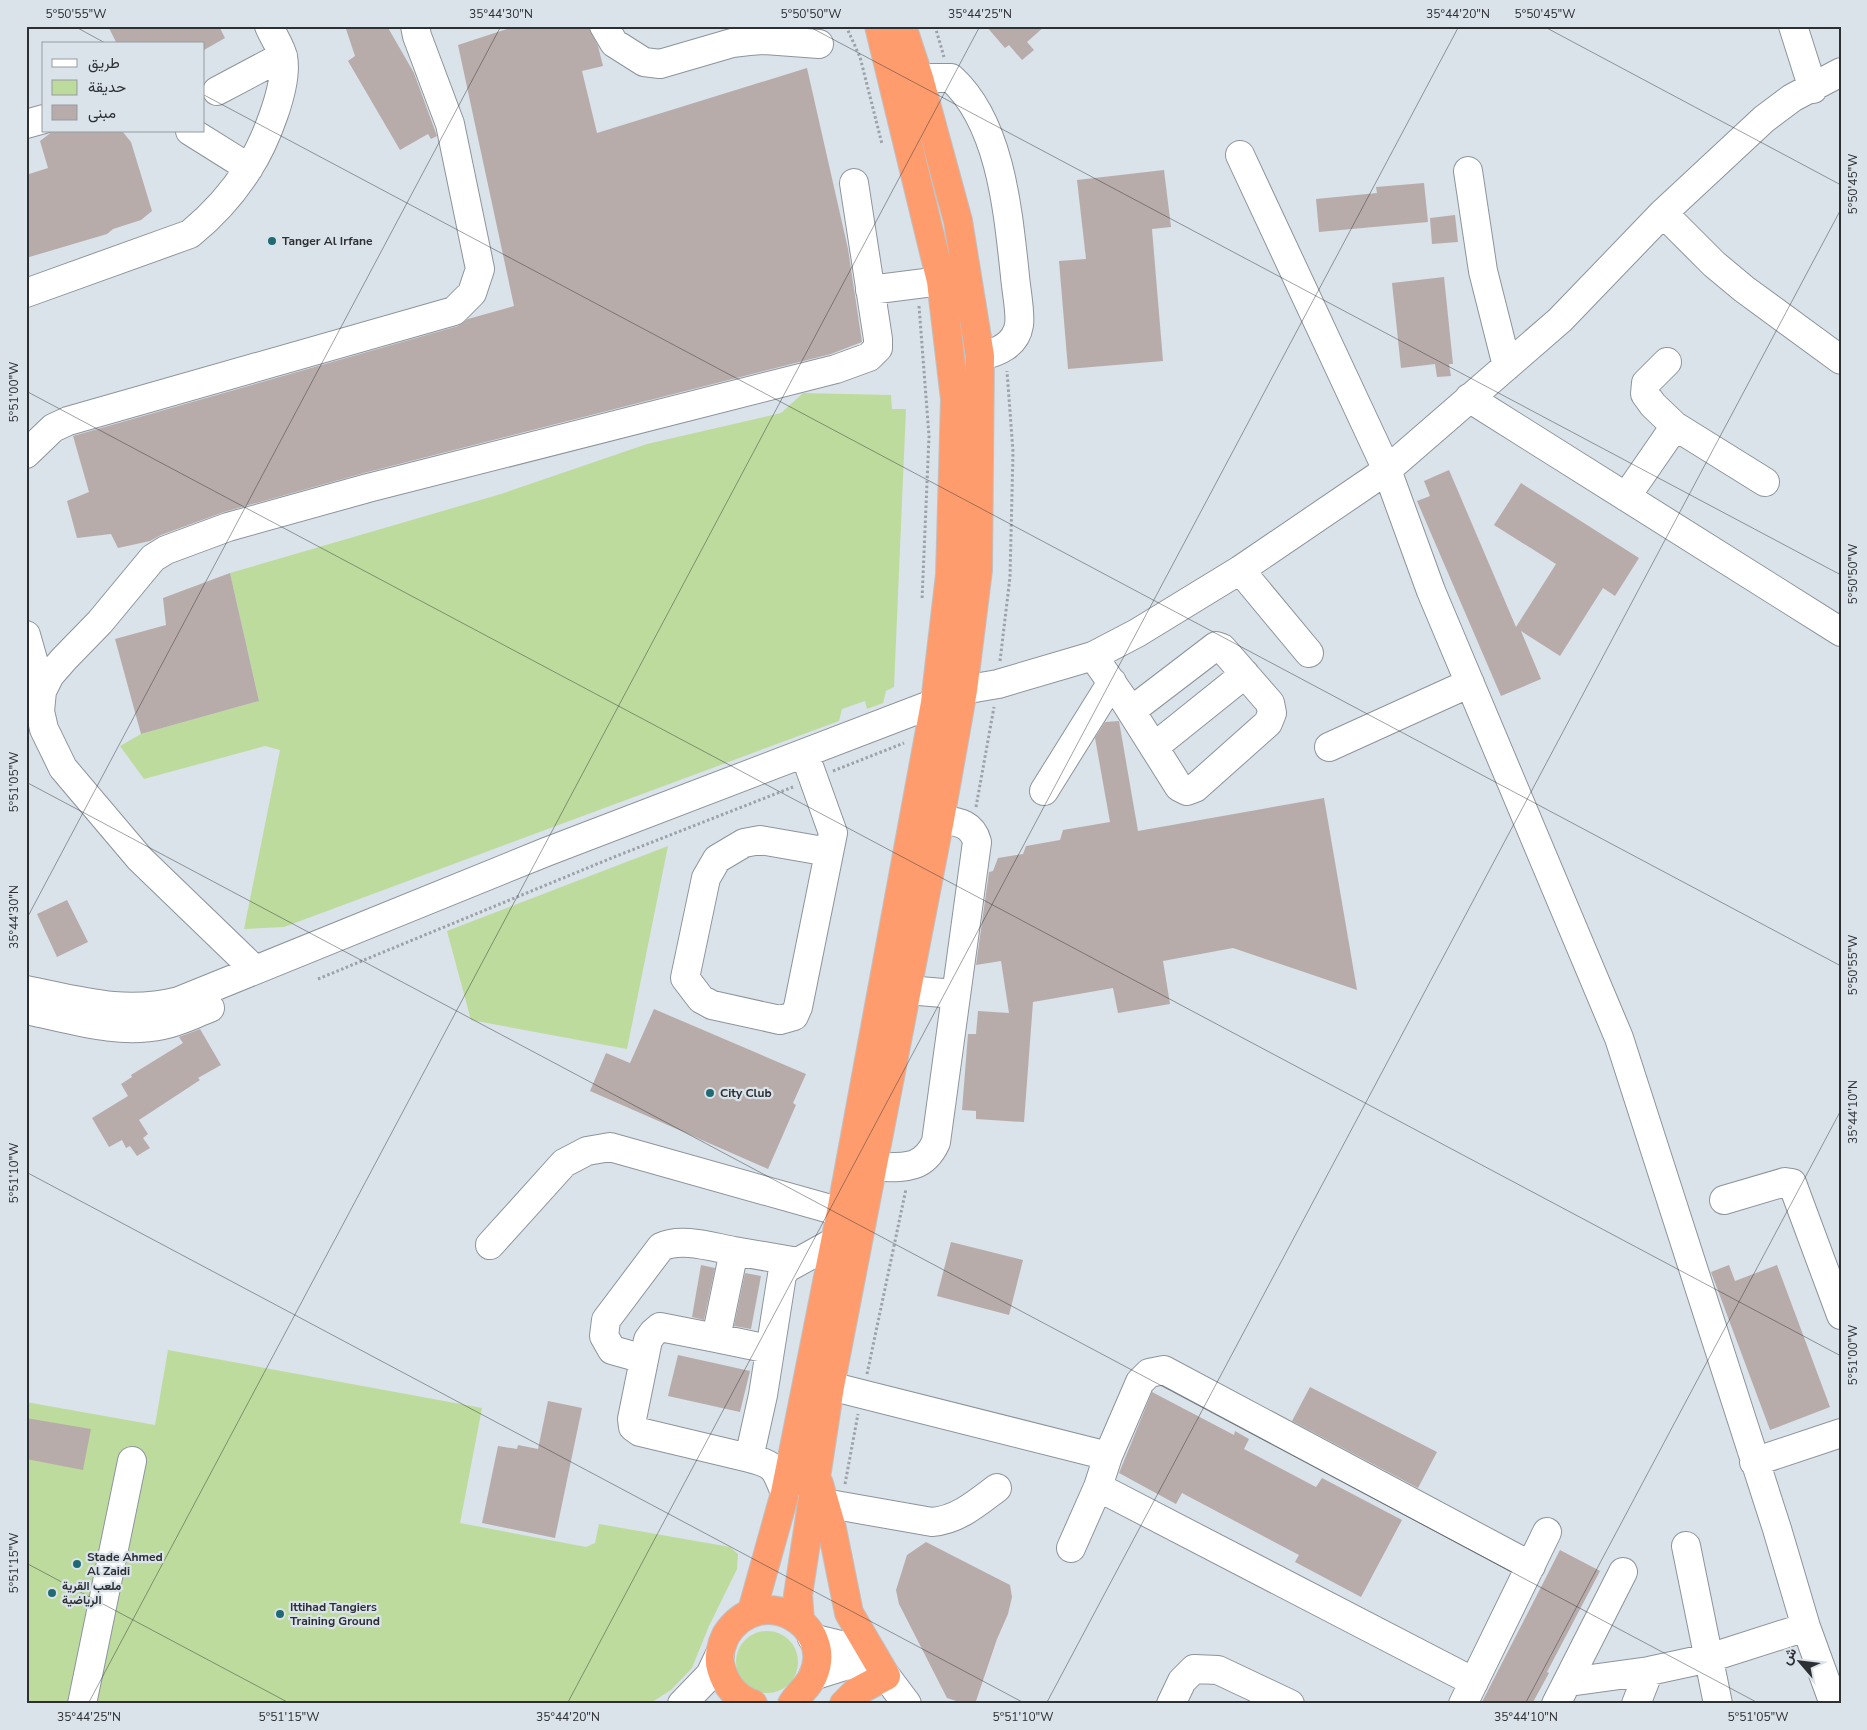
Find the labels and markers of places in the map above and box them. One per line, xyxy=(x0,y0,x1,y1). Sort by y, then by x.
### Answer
place label: Tanger Al Irfane xyxy=(282,233,373,249)
marker: Tanger Al Irfane xyxy=(266,235,278,247)
place label: City Club xyxy=(720,1085,772,1101)
marker: City Club xyxy=(704,1087,716,1099)
place label: Stade Ahmed Al Zaidi xyxy=(87,1549,163,1579)
marker: Stade Ahmed Al Zaidi xyxy=(71,1558,83,1570)
place label: ملعب القرية الرياضية xyxy=(62,1578,122,1608)
marker: ملعب القرية الرياضية xyxy=(46,1587,58,1599)
place label: Ittihad Tangiers Training Ground xyxy=(290,1599,380,1629)
marker: Ittihad Tangiers Training Ground xyxy=(274,1608,286,1620)

